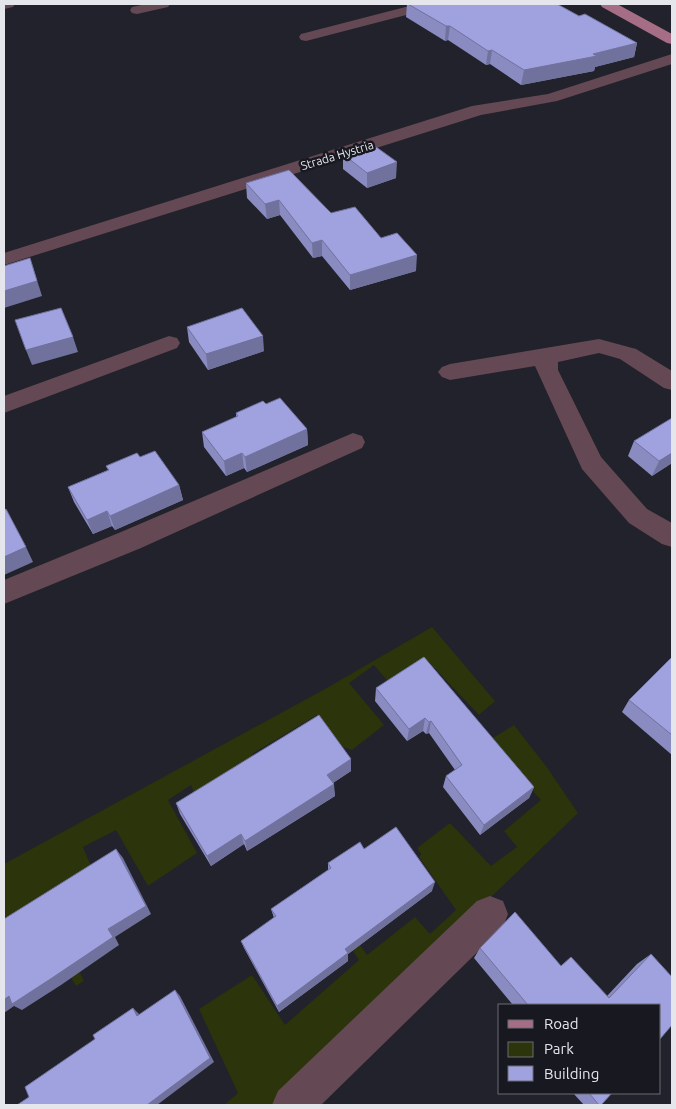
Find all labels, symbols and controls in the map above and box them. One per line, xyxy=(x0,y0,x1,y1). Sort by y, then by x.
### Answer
street label: Strada Hystria xyxy=(299,138,375,172)
legend xyxy=(498,1004,661,1094)
text: Road xyxy=(544,1015,579,1032)
text: Park xyxy=(544,1040,574,1057)
text: Building xyxy=(544,1065,599,1082)

